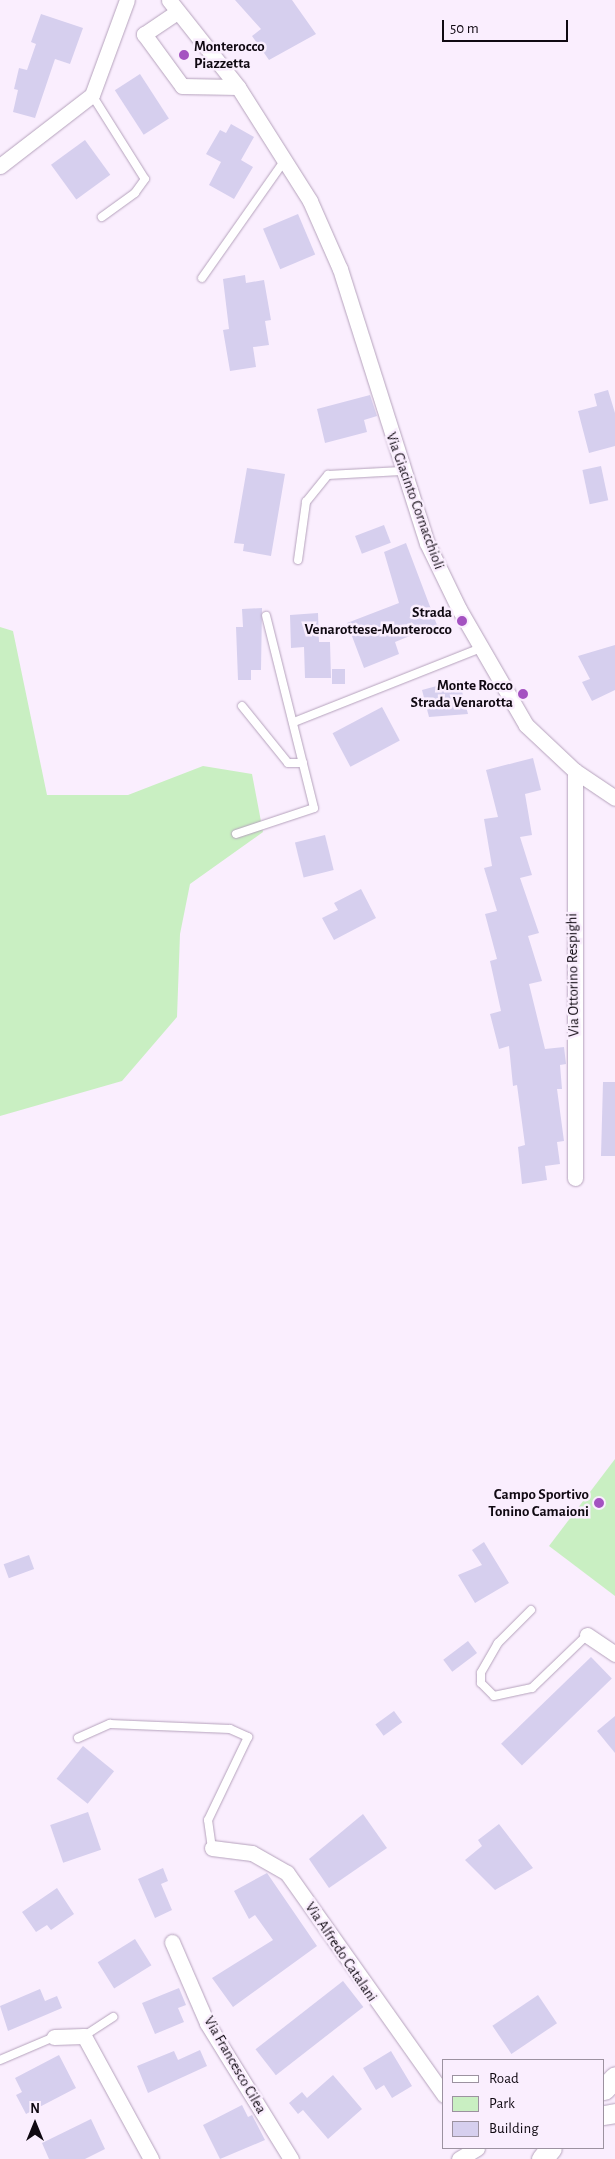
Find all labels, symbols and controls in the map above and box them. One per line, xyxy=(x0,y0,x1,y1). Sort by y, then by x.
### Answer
scale bar xyxy=(445,10,571,42)
text: 50 m xyxy=(450,21,479,36)
place label: Monterocco Piazzetta xyxy=(194,37,265,72)
marker: Monterocco Piazzetta xyxy=(178,49,190,61)
street label: Via Giacinto Cornacchioli xyxy=(382,430,448,572)
place label: Strada Venarottese-Monterocco xyxy=(304,603,452,638)
marker: Strada Venarottese-Monterocco xyxy=(456,615,468,627)
place label: Monte Rocco Strada Venarotta xyxy=(411,676,513,711)
marker: Monte Rocco Strada Venarotta xyxy=(517,688,529,700)
street label: Via Ottorino Respighi xyxy=(563,913,583,1037)
place label: Campo Sportivo Tonino Camaioni xyxy=(488,1485,589,1520)
marker: Campo Sportivo Tonino Camaioni xyxy=(593,1497,605,1509)
street label: Via Alfredo Catalani xyxy=(301,1899,381,2005)
street label: Via Francesco Cilea xyxy=(200,2013,270,2117)
legend xyxy=(442,2059,605,2149)
text: Road xyxy=(489,2071,519,2086)
text: Park xyxy=(489,2096,515,2111)
north arrow xyxy=(10,2099,60,2149)
text: N xyxy=(30,2102,40,2116)
text: Building xyxy=(489,2121,539,2136)

